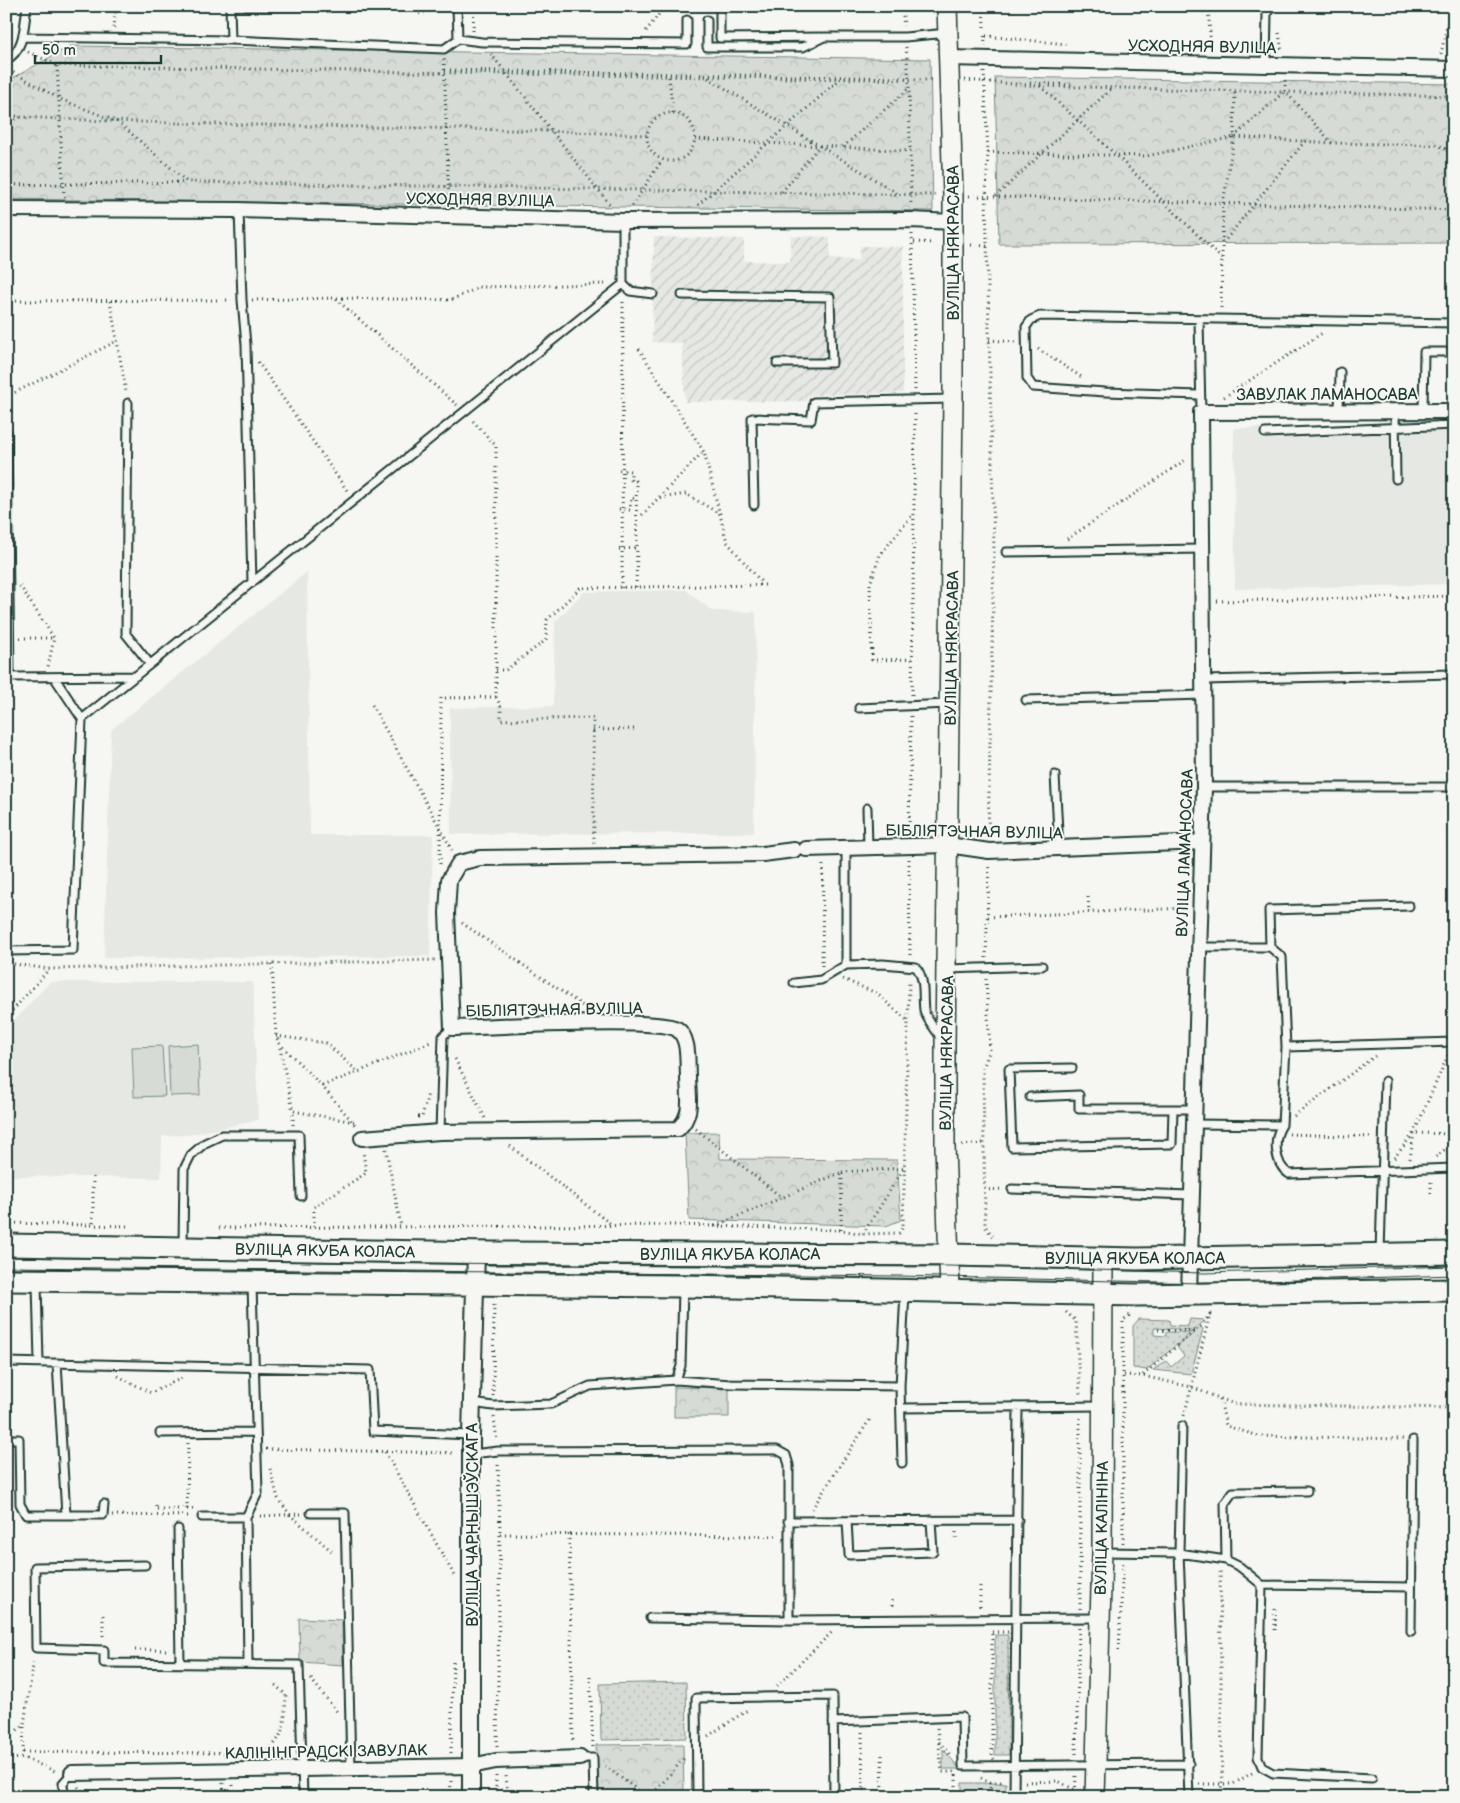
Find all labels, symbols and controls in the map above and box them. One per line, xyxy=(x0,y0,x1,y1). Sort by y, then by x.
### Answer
scale bar xyxy=(35,32,161,64)
street label: УСХОДНЯЯ ВУЛІЦА xyxy=(1128,37,1277,58)
text: 50 m xyxy=(42,41,76,60)
street label: ВУЛІЦА НЯКРАСАВА xyxy=(945,165,964,321)
street label: УСХОДНЯЯ ВУЛІЦА xyxy=(406,190,555,211)
street label: ЗАВУЛАК ЛАМАНОСАВА xyxy=(1237,386,1418,405)
street label: ВУЛІЦА НЯКРАСАВА xyxy=(942,570,963,726)
street label: ВУЛІЦА ЛАМАНОСАВА xyxy=(1173,768,1198,937)
street label: БІБЛІЯТЭЧНАЯ ВУЛІЦА xyxy=(885,821,1063,844)
street label: ВУЛІЦА НЯКРАСАВА xyxy=(937,975,958,1131)
street label: БІБЛІЯТЭЧНАЯ ВУЛІЦА xyxy=(465,999,643,1022)
street label: ВУЛІЦА ЯКУБА КОЛАСА xyxy=(235,1240,416,1263)
street label: ВУЛІЦА ЯКУБА КОЛАСА xyxy=(640,1246,820,1265)
street label: ВУЛІЦА ЯКУБА КОЛАСА xyxy=(1045,1250,1225,1269)
street label: ВУЛІЦА ЧАРНЫШЭЎСКАГА xyxy=(463,1423,483,1627)
street label: ВУЛІЦА КАЛІНІНА xyxy=(1092,1460,1113,1595)
street label: КАЛІНІНГРАДСКІ ЗАВУЛАК xyxy=(225,1741,428,1764)

